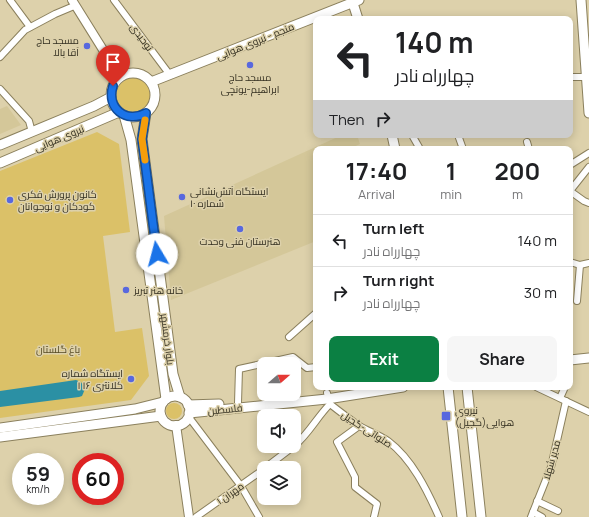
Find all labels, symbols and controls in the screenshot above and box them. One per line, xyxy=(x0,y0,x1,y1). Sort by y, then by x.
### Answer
street label: منجم - نیروی هوایی xyxy=(214,19,297,64)
street label: توحیدی xyxy=(127,20,157,54)
text: 140 m xyxy=(395,23,474,61)
icon: left xyxy=(329,32,381,84)
place label: مسجد حاج آقا بالا xyxy=(36,33,79,59)
marker: مسجد حاج آقا بالا xyxy=(82,41,92,51)
pin xyxy=(96,45,130,86)
icon: arrive xyxy=(102,51,124,73)
marker: مسجد حاج ابراهیم-یونچی xyxy=(245,60,255,70)
text: چهارراه نادر xyxy=(395,63,474,87)
place label: مسجد حاج ابراهیم-یونچی xyxy=(221,70,279,97)
icon: right xyxy=(372,108,394,130)
text: Then xyxy=(329,109,364,130)
street label: نیروی هوایی xyxy=(32,121,86,155)
text: 17:40 xyxy=(346,154,408,187)
text: 1 xyxy=(446,154,456,187)
text: 200 xyxy=(495,154,540,187)
place label: ایستگاه آتش‌نشانی شماره ۱۰ xyxy=(190,184,268,210)
text: Arrival xyxy=(358,185,395,203)
text: min xyxy=(440,185,462,203)
text: m xyxy=(512,185,523,203)
place label: کانون پرورش فکری کودکان و نوجوانان xyxy=(18,187,97,213)
marker: ایستگاه آتش‌نشانی شماره ۱۰ xyxy=(177,192,187,202)
marker: کانون پرورش فکری کودکان و نوجوانان xyxy=(5,195,15,205)
text: Turn left xyxy=(363,218,425,239)
marker: هنرستان فنی وحدت xyxy=(235,224,245,234)
icon: left xyxy=(329,230,351,252)
text: 140 m xyxy=(517,230,557,251)
position arrow xyxy=(136,233,178,275)
place label: هنرستان فنی وحدت xyxy=(200,234,280,248)
text: چهارراه نادر xyxy=(363,242,420,260)
text: Turn right xyxy=(363,270,434,291)
icon: right xyxy=(329,282,351,304)
text: 30 m xyxy=(524,282,557,303)
place label: خانه هنر تبریز xyxy=(133,283,183,297)
marker: خانه هنر تبریز xyxy=(121,285,131,295)
text: چهارراه نادر xyxy=(363,294,420,312)
street label: بلوار خرمشهر xyxy=(158,311,178,366)
button: Exit xyxy=(329,336,439,382)
button: Share xyxy=(447,336,557,382)
park label: باغ گلستان xyxy=(36,342,80,356)
north arrow xyxy=(257,357,301,401)
map controls xyxy=(257,357,301,505)
place label: ایستگاه شماره ۱ کلانتری ۱۶ xyxy=(62,366,123,392)
marker: ایستگاه شماره ۱ کلانتری ۱۶ xyxy=(126,374,136,384)
street label: فلسطین xyxy=(207,400,243,418)
place label: نیروی هوایی(گجیل) xyxy=(455,403,514,429)
street label: صلواتی-گجیل xyxy=(339,407,395,451)
button: sound xyxy=(257,409,301,453)
marker: نیروی هوایی(گجیل) xyxy=(440,410,452,422)
street label: مدیر شهلا xyxy=(539,438,563,482)
speed limit sign: 60 xyxy=(72,453,124,505)
text: 59 xyxy=(26,460,50,487)
button: layers xyxy=(257,461,301,505)
street label: مهران ۱ xyxy=(214,479,246,507)
text: km/h xyxy=(26,482,50,496)

